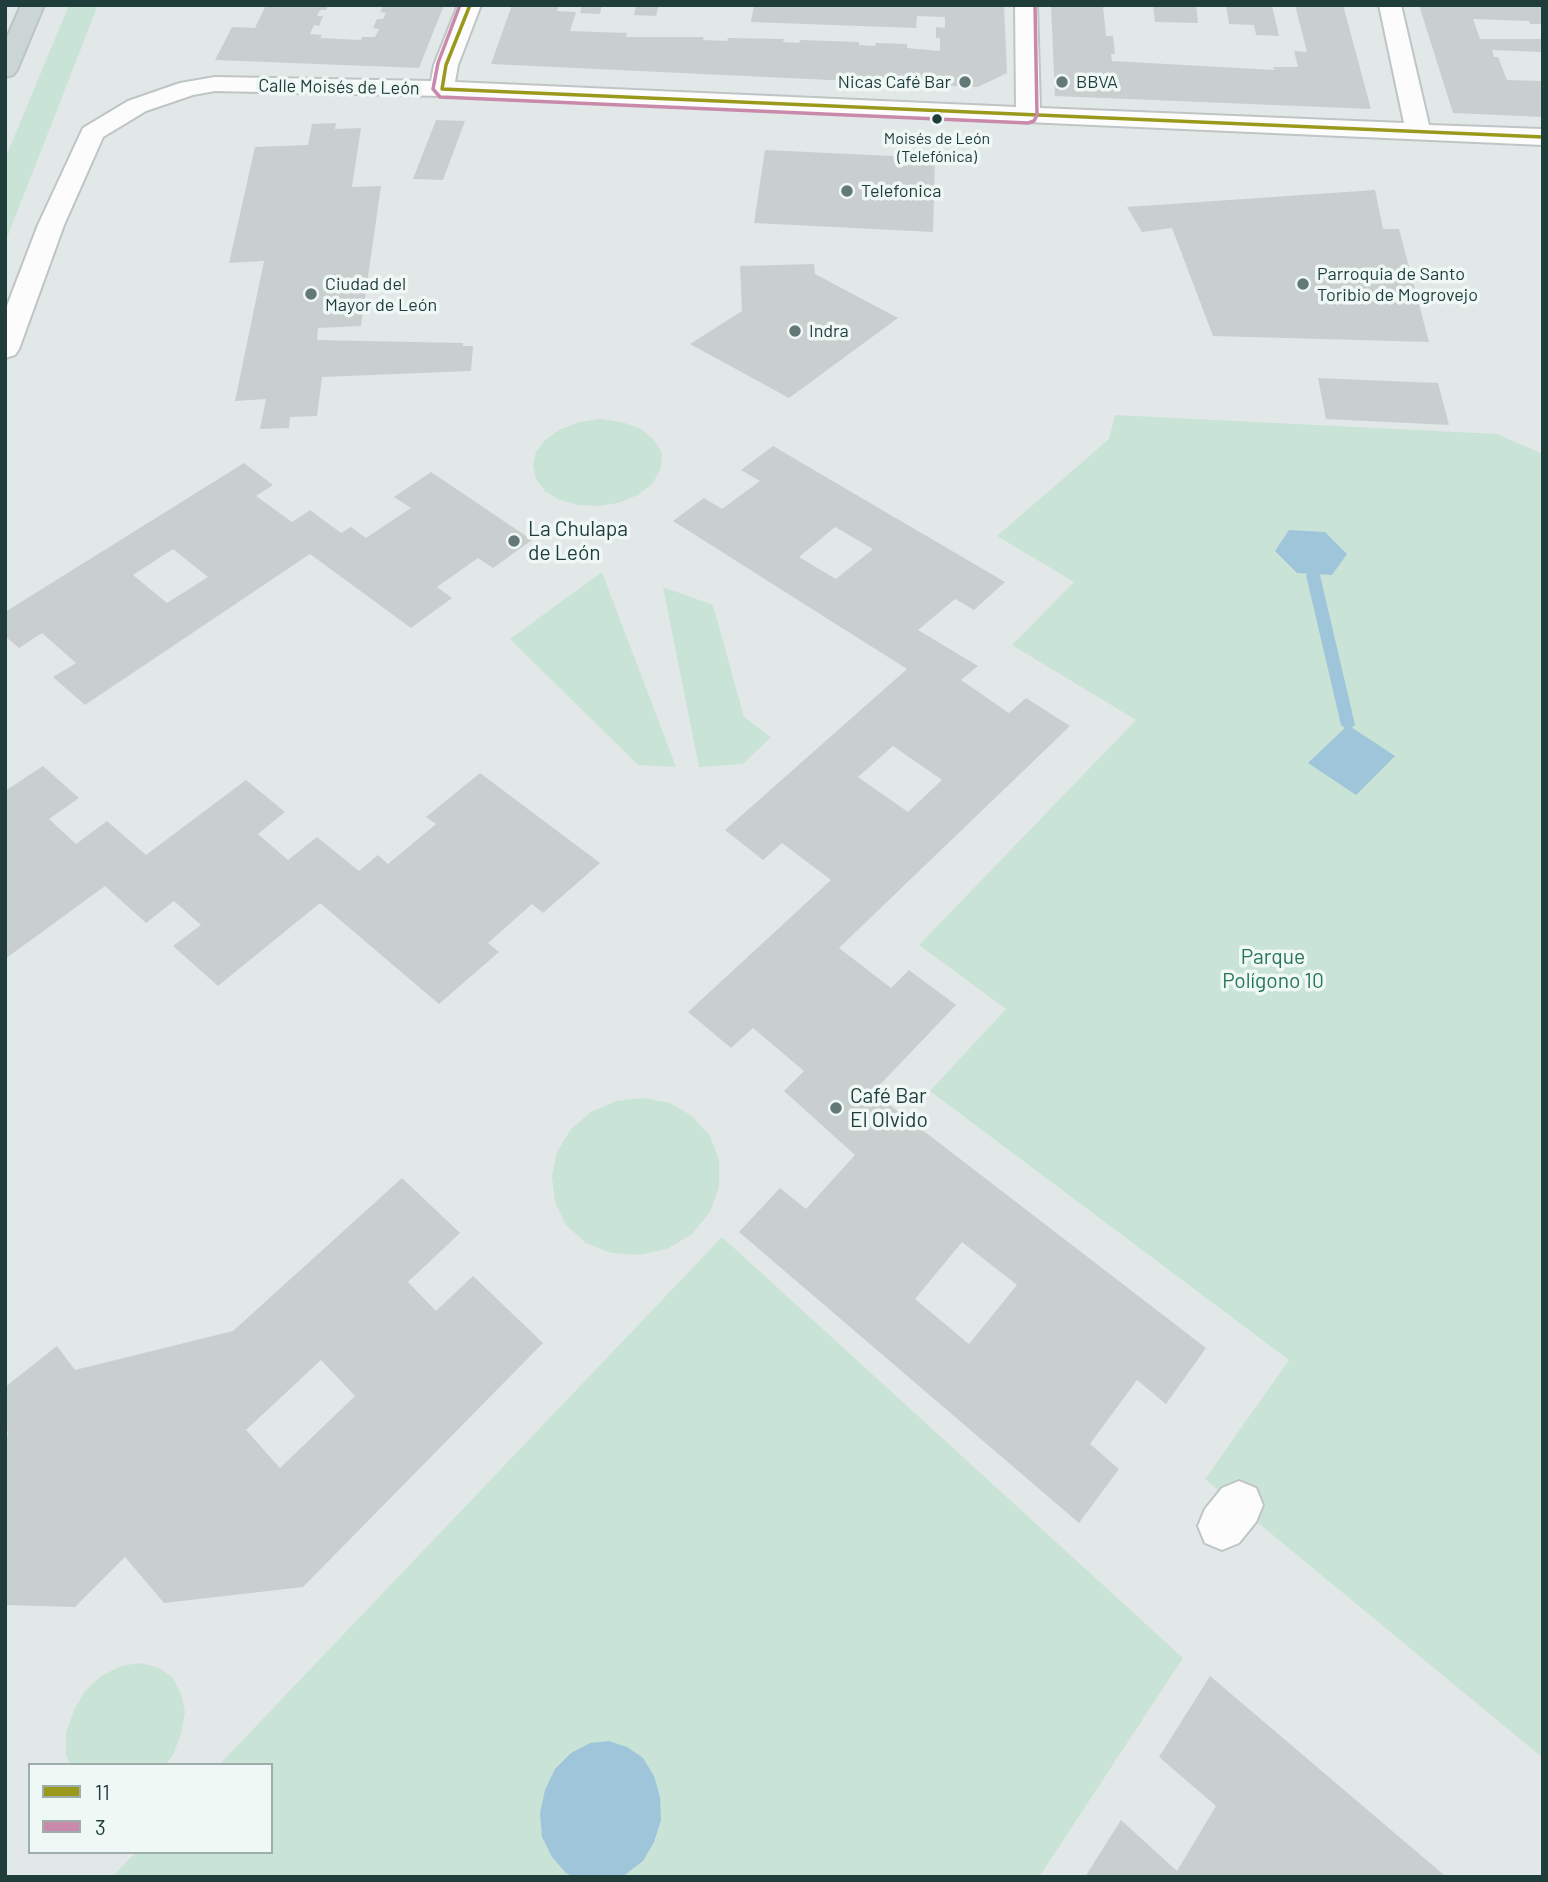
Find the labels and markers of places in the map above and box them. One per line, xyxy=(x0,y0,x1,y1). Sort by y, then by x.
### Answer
place label: Nicas Café Bar xyxy=(838,71,951,93)
place label: BBVA xyxy=(1076,71,1118,93)
marker: Nicas Café Bar xyxy=(957,74,973,90)
marker: BBVA xyxy=(1054,74,1070,90)
marker: Moisés de León (Telefónica) xyxy=(930,112,944,126)
place label: Moisés de León (Telefónica) xyxy=(884,129,990,167)
place label: Telefonica xyxy=(861,180,941,202)
marker: Telefonica xyxy=(839,183,855,199)
place label: Parroquia de Santo Toribio de Mogrovejo xyxy=(1317,263,1478,306)
place label: Ciudad del Mayor de León xyxy=(325,273,437,316)
marker: Parroquia de Santo Toribio de Mogrovejo xyxy=(1295,276,1311,292)
marker: Ciudad del Mayor de León xyxy=(303,286,319,302)
place label: Indra xyxy=(809,320,849,342)
marker: Indra xyxy=(787,323,803,339)
place label: La Chulapa de León xyxy=(528,516,628,566)
marker: La Chulapa de León xyxy=(506,533,522,549)
place label: Café Bar El Olvido xyxy=(850,1083,928,1133)
marker: Café Bar El Olvido xyxy=(828,1100,844,1116)

